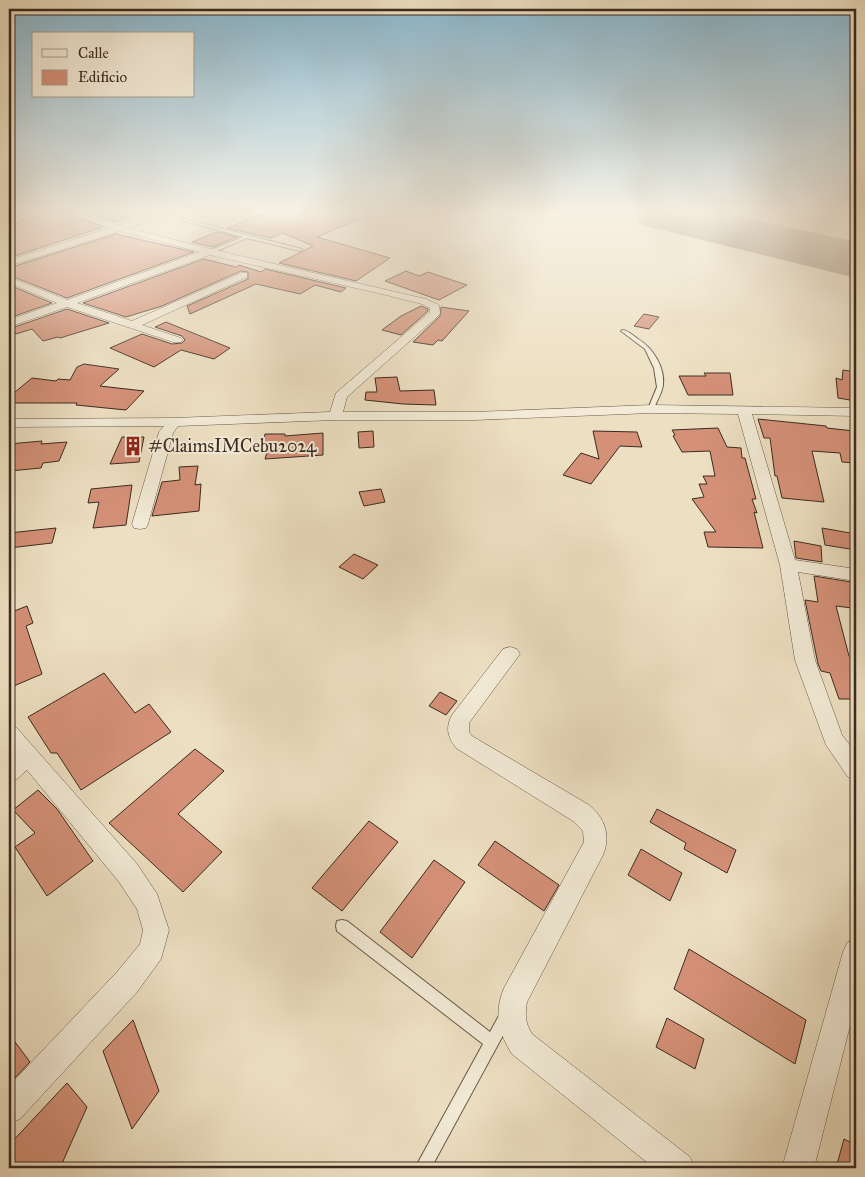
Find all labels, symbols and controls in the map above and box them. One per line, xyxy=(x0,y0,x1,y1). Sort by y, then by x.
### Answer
legend xyxy=(32,32,195,98)
text: Calle xyxy=(78,44,109,62)
text: Edificio xyxy=(78,68,127,86)
building icon: #ClaimsIMCebu2024 xyxy=(122,435,144,457)
place label: #ClaimsIMCebu2024 xyxy=(148,435,317,457)

